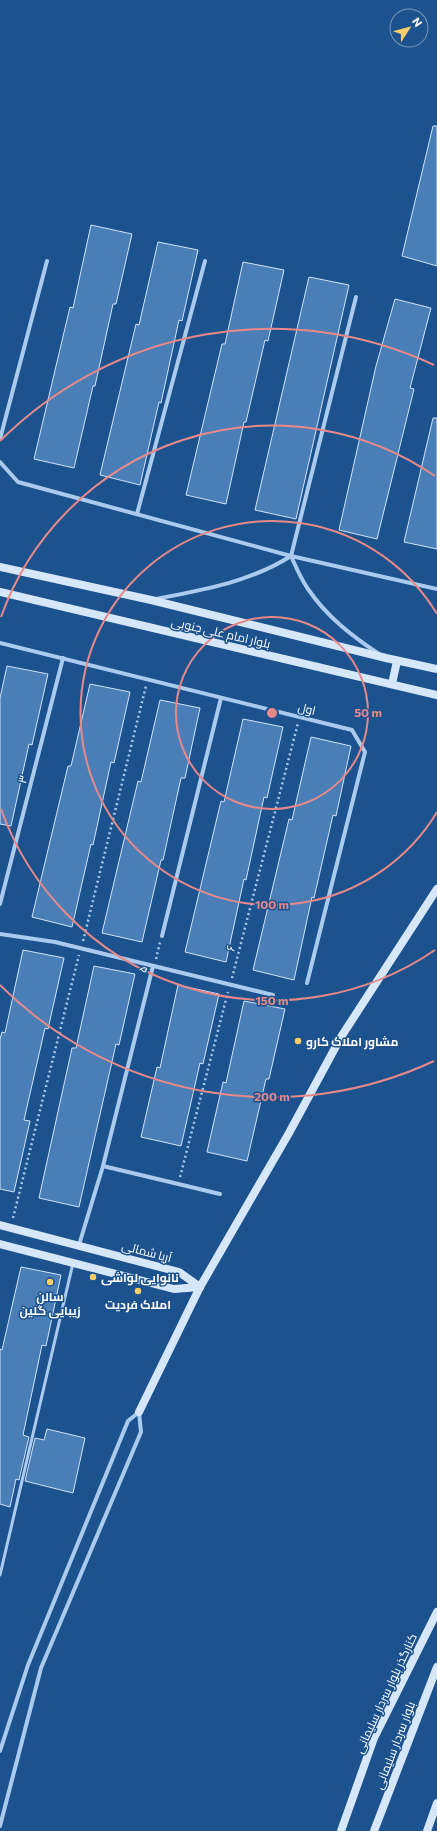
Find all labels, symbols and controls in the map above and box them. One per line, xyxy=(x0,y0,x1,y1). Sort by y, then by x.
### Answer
north arrow xyxy=(389,8,429,48)
text: N xyxy=(410,15,425,29)
street label: بلوار امام علی جنوبی xyxy=(170,614,272,652)
street label: اول xyxy=(296,699,317,718)
text: 50 m xyxy=(354,705,382,719)
centre of rings xyxy=(265,706,279,720)
street label: ۳ xyxy=(14,773,30,785)
text: 100 m xyxy=(255,897,289,911)
street label: ۶ xyxy=(222,943,238,953)
street label: ۵ xyxy=(134,964,150,974)
text: 150 m xyxy=(255,993,289,1007)
place label: مشاور املاک کارو xyxy=(306,1034,398,1050)
marker: مشاور املاک کارو xyxy=(293,1036,303,1046)
text: 200 m xyxy=(254,1089,290,1103)
street label: آریا شمالی xyxy=(120,1238,174,1266)
place label: نانوایی لواشی xyxy=(101,1270,179,1286)
marker: نانوایی لواشی xyxy=(88,1272,98,1282)
marker: سالن زیبایی گلین xyxy=(45,1277,55,1287)
marker: املاک فردیت xyxy=(133,1286,143,1296)
place label: سالن زیبایی گلین xyxy=(19,1289,81,1319)
place label: املاک فردیت xyxy=(105,1297,171,1313)
street label: کنارگذر بلوار سردار سلیمانی xyxy=(351,1631,419,1755)
street label: بلوار سردار سلیمانی xyxy=(371,1699,417,1791)

